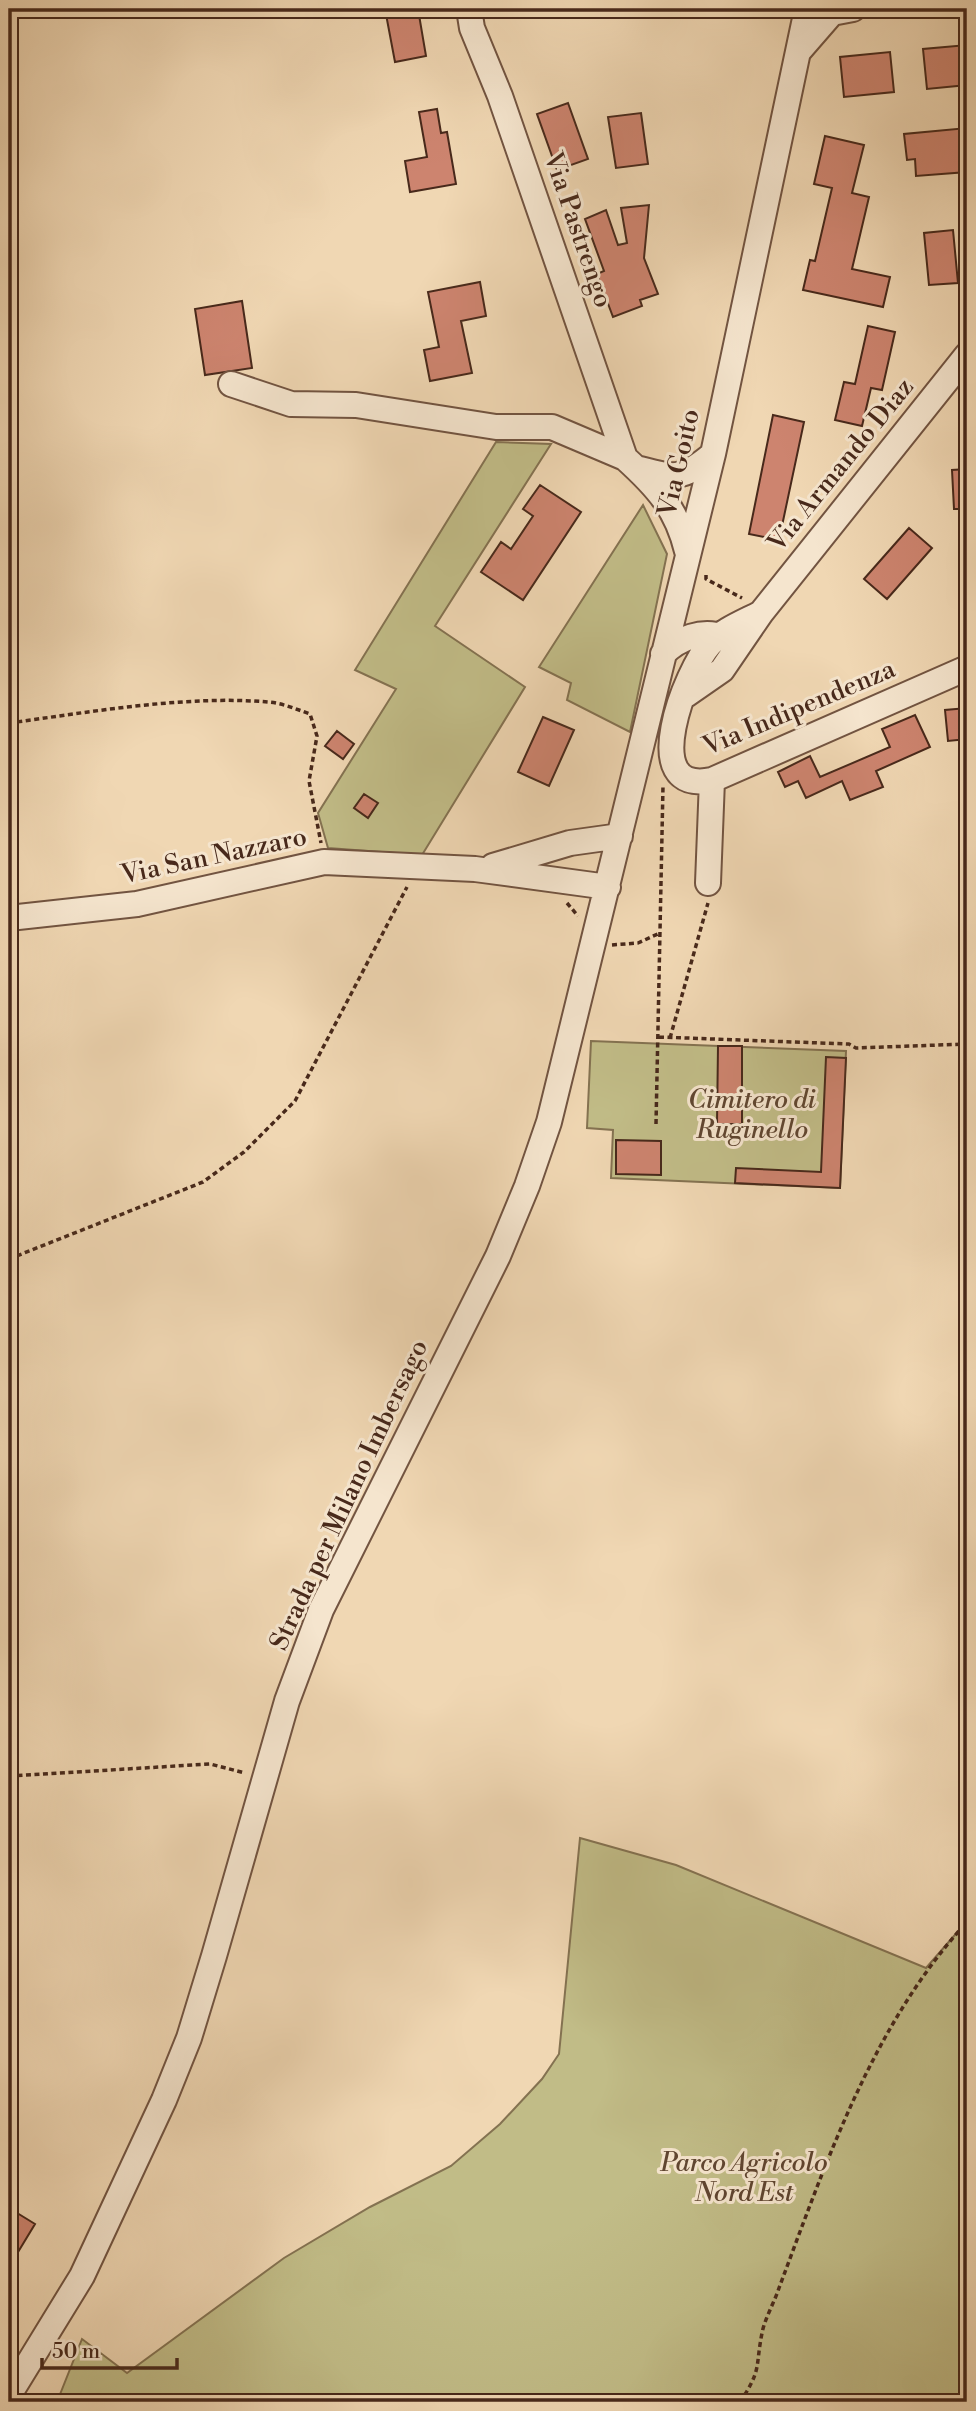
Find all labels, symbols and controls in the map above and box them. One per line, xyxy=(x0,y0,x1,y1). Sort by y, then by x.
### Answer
street label: Via Pastrengo xyxy=(536,147,620,312)
street label: Via Armando Diaz xyxy=(760,372,921,559)
street label: Via Goito xyxy=(651,406,707,521)
street label: Via Indipendenza xyxy=(697,653,901,763)
street label: Via San Nazzaro xyxy=(117,821,310,891)
park label: Cimitero di Ruginello xyxy=(688,1084,817,1146)
street label: Strada per Milano Imbersago xyxy=(263,1335,435,1655)
park label: Parco Agricolo Nord Est xyxy=(659,2147,828,2209)
scale bar xyxy=(42,2327,177,2371)
text: 50 m xyxy=(52,2339,100,2365)

